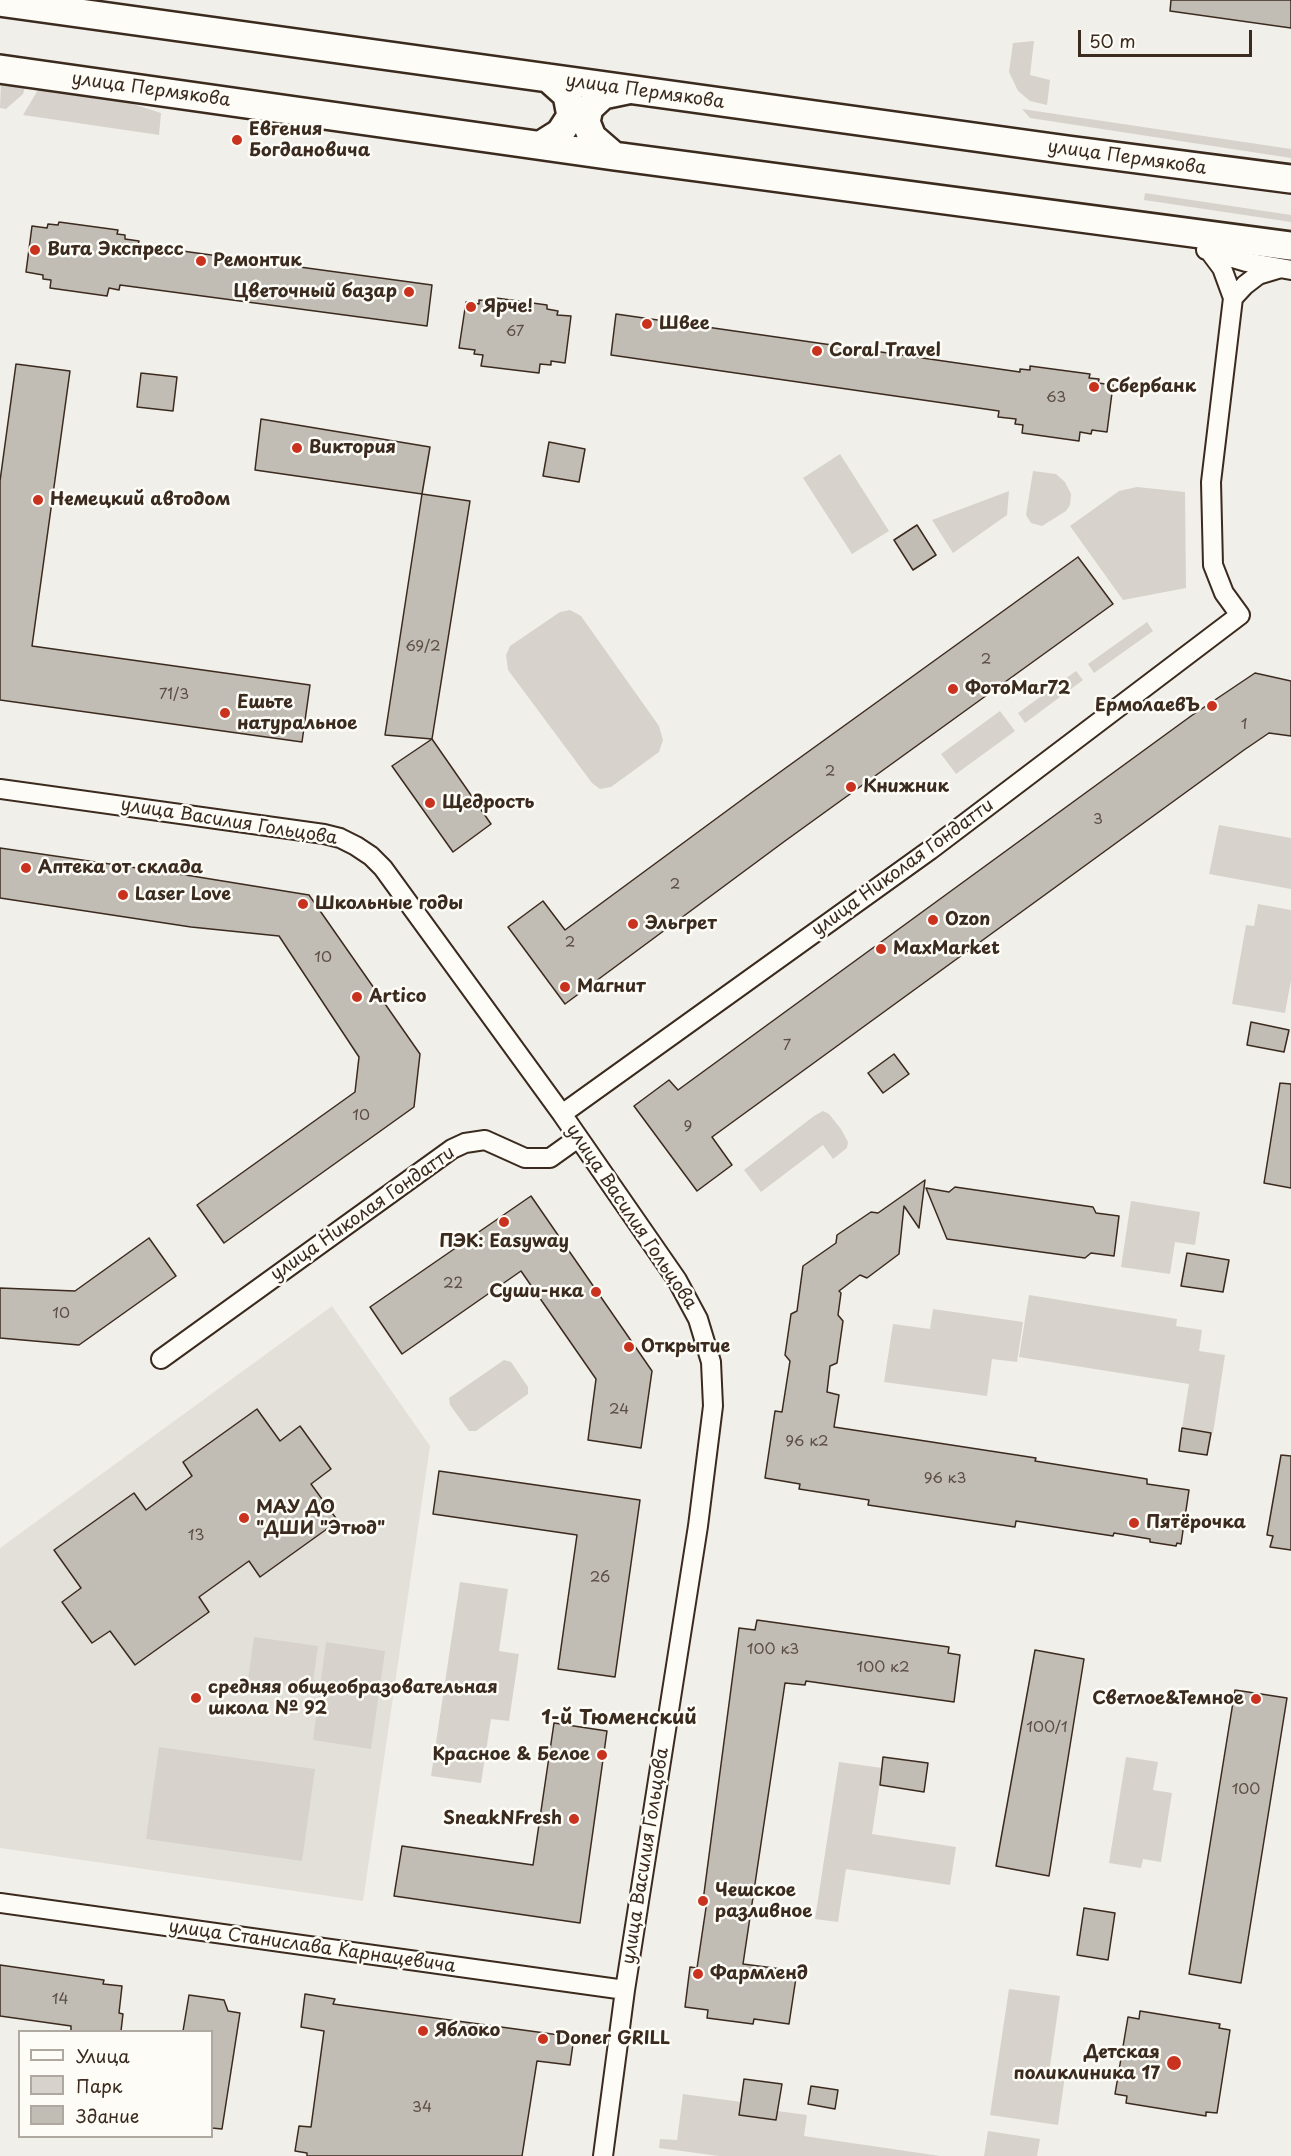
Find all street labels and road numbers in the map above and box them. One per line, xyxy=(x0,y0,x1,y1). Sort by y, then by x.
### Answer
street label: улица Пермякова xyxy=(70,68,232,112)
street label: улица Пермякова xyxy=(564,70,726,114)
street label: улица Пермякова xyxy=(1046,136,1208,180)
street label: улица Василия Гольцова xyxy=(119,794,339,850)
street label: улица Николая Гондатти xyxy=(808,795,998,941)
street label: улица Василия Гольцова xyxy=(561,1120,701,1314)
street label: улица Николая Гондатти xyxy=(267,1142,459,1286)
street label: улица Василия Гольцова xyxy=(618,1746,674,1966)
street label: улица Станислава Карнацевича xyxy=(167,1916,457,1978)

